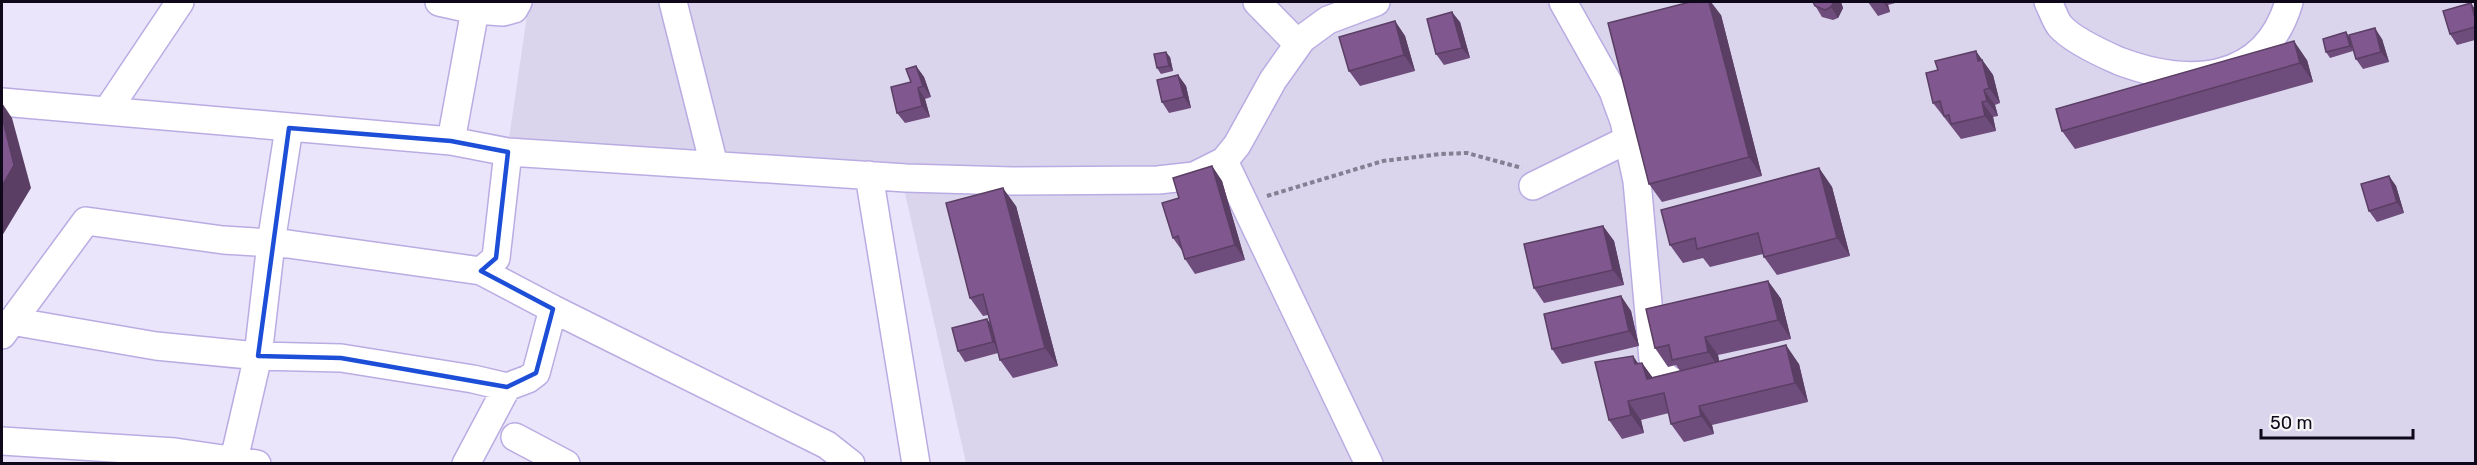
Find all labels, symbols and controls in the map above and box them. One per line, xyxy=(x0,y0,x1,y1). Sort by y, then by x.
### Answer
scale bar xyxy=(2261,402,2412,440)
text: 50 m xyxy=(2270,412,2313,434)

